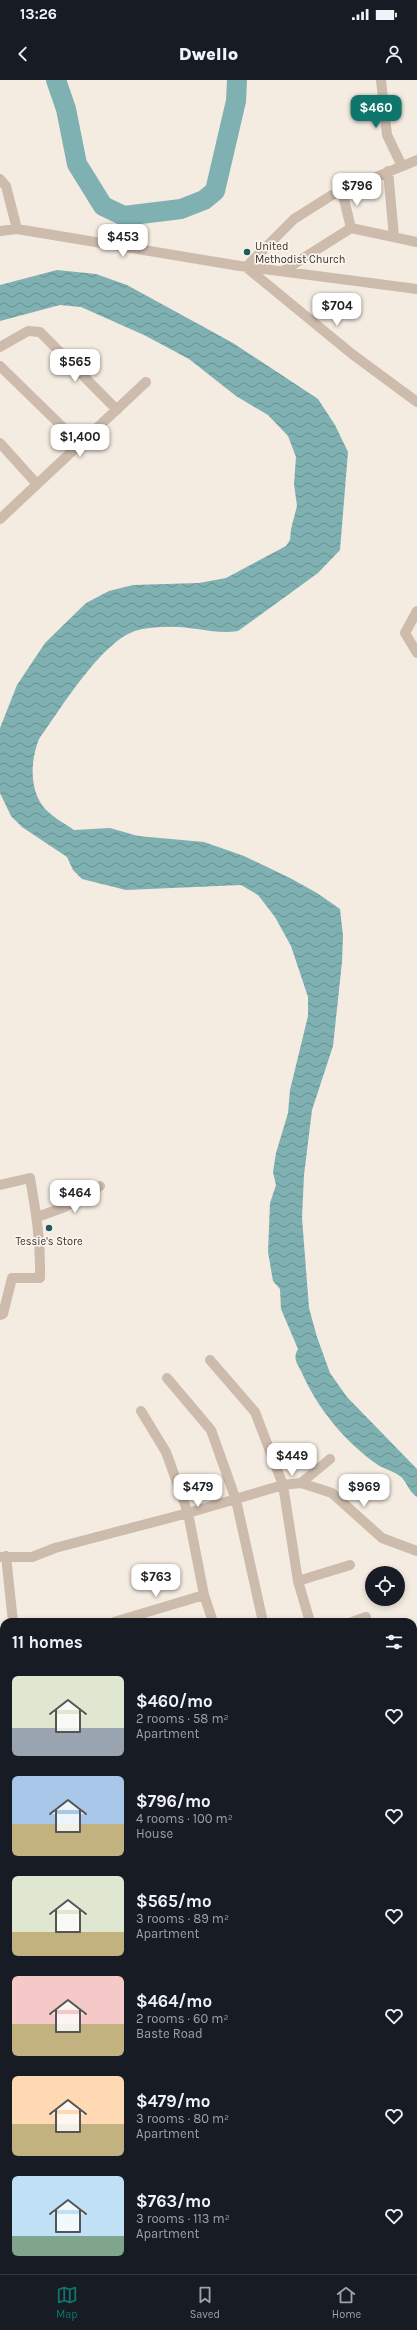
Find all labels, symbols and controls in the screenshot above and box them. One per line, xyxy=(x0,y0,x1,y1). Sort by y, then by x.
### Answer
text: 13:26 xyxy=(20,5,57,23)
icon: back xyxy=(12,43,34,65)
text: Dwello xyxy=(179,43,238,65)
icon: person xyxy=(383,43,405,65)
pin: $460 xyxy=(352,95,400,129)
text: $460 xyxy=(360,100,392,115)
pin: $796 xyxy=(333,173,381,207)
text: $796 xyxy=(341,178,373,193)
pin: $453 xyxy=(99,224,147,258)
text: $453 xyxy=(107,229,139,244)
place label: United Methodist Church xyxy=(255,240,345,266)
marker: United Methodist Church xyxy=(242,247,252,257)
pin: $704 xyxy=(313,293,361,327)
text: $704 xyxy=(321,298,353,313)
pin: $565 xyxy=(51,349,99,383)
text: $565 xyxy=(59,354,91,369)
pin: $1,400 xyxy=(47,424,113,458)
text: $1,400 xyxy=(59,429,101,444)
pin: $464 xyxy=(51,1180,99,1214)
text: $464 xyxy=(59,1185,91,1200)
marker: Tessie's Store xyxy=(44,1223,54,1233)
place label: Tessie's Store xyxy=(15,1235,83,1248)
pin: $449 xyxy=(268,1443,316,1477)
text: $449 xyxy=(276,1448,308,1463)
pin: $479 xyxy=(174,1474,222,1508)
pin: $969 xyxy=(340,1474,388,1508)
text: $479 xyxy=(182,1479,214,1494)
text: $969 xyxy=(348,1479,380,1494)
pin: $763 xyxy=(132,1564,180,1598)
map controls xyxy=(365,1566,405,1606)
button: locate xyxy=(365,1566,405,1606)
text: $763 xyxy=(140,1569,172,1584)
icon: filters xyxy=(383,1631,405,1653)
text: 11 homes xyxy=(12,1632,83,1652)
text: $460/mo xyxy=(136,1691,213,1711)
icon: home xyxy=(44,1692,92,1740)
icon: heart xyxy=(383,1705,405,1727)
text: 2 rooms · 58 m² xyxy=(136,1711,229,1726)
text: Apartment xyxy=(136,1726,199,1741)
text: $796/mo xyxy=(136,1791,211,1811)
icon: home xyxy=(44,1792,92,1840)
icon: heart xyxy=(383,1805,405,1827)
text: 4 rooms · 100 m² xyxy=(136,1811,233,1826)
text: House xyxy=(136,1826,173,1841)
text: $565/mo xyxy=(136,1891,212,1911)
icon: home xyxy=(44,1892,92,1940)
icon: heart xyxy=(383,1905,405,1927)
text: 3 rooms · 89 m² xyxy=(136,1911,229,1926)
text: Apartment xyxy=(136,1926,199,1941)
text: $464/mo xyxy=(136,1991,212,2011)
icon: home xyxy=(44,1992,92,2040)
icon: heart xyxy=(383,2005,405,2027)
text: 2 rooms · 60 m² xyxy=(136,2011,229,2026)
text: Baste Road xyxy=(136,2026,203,2041)
text: $479/mo xyxy=(136,2091,210,2111)
icon: home xyxy=(44,2092,92,2140)
icon: heart xyxy=(383,2105,405,2127)
text: 3 rooms · 80 m² xyxy=(136,2111,229,2126)
text: Apartment xyxy=(136,2126,199,2141)
text: $763/mo xyxy=(136,2191,211,2211)
icon: home xyxy=(44,2192,92,2240)
icon: heart xyxy=(383,2205,405,2227)
text: 3 rooms · 113 m² xyxy=(136,2211,230,2226)
text: Apartment xyxy=(136,2226,199,2241)
tab: Map xyxy=(56,2284,78,2321)
tab: Saved xyxy=(190,2284,220,2321)
tab: Home xyxy=(332,2284,361,2321)

